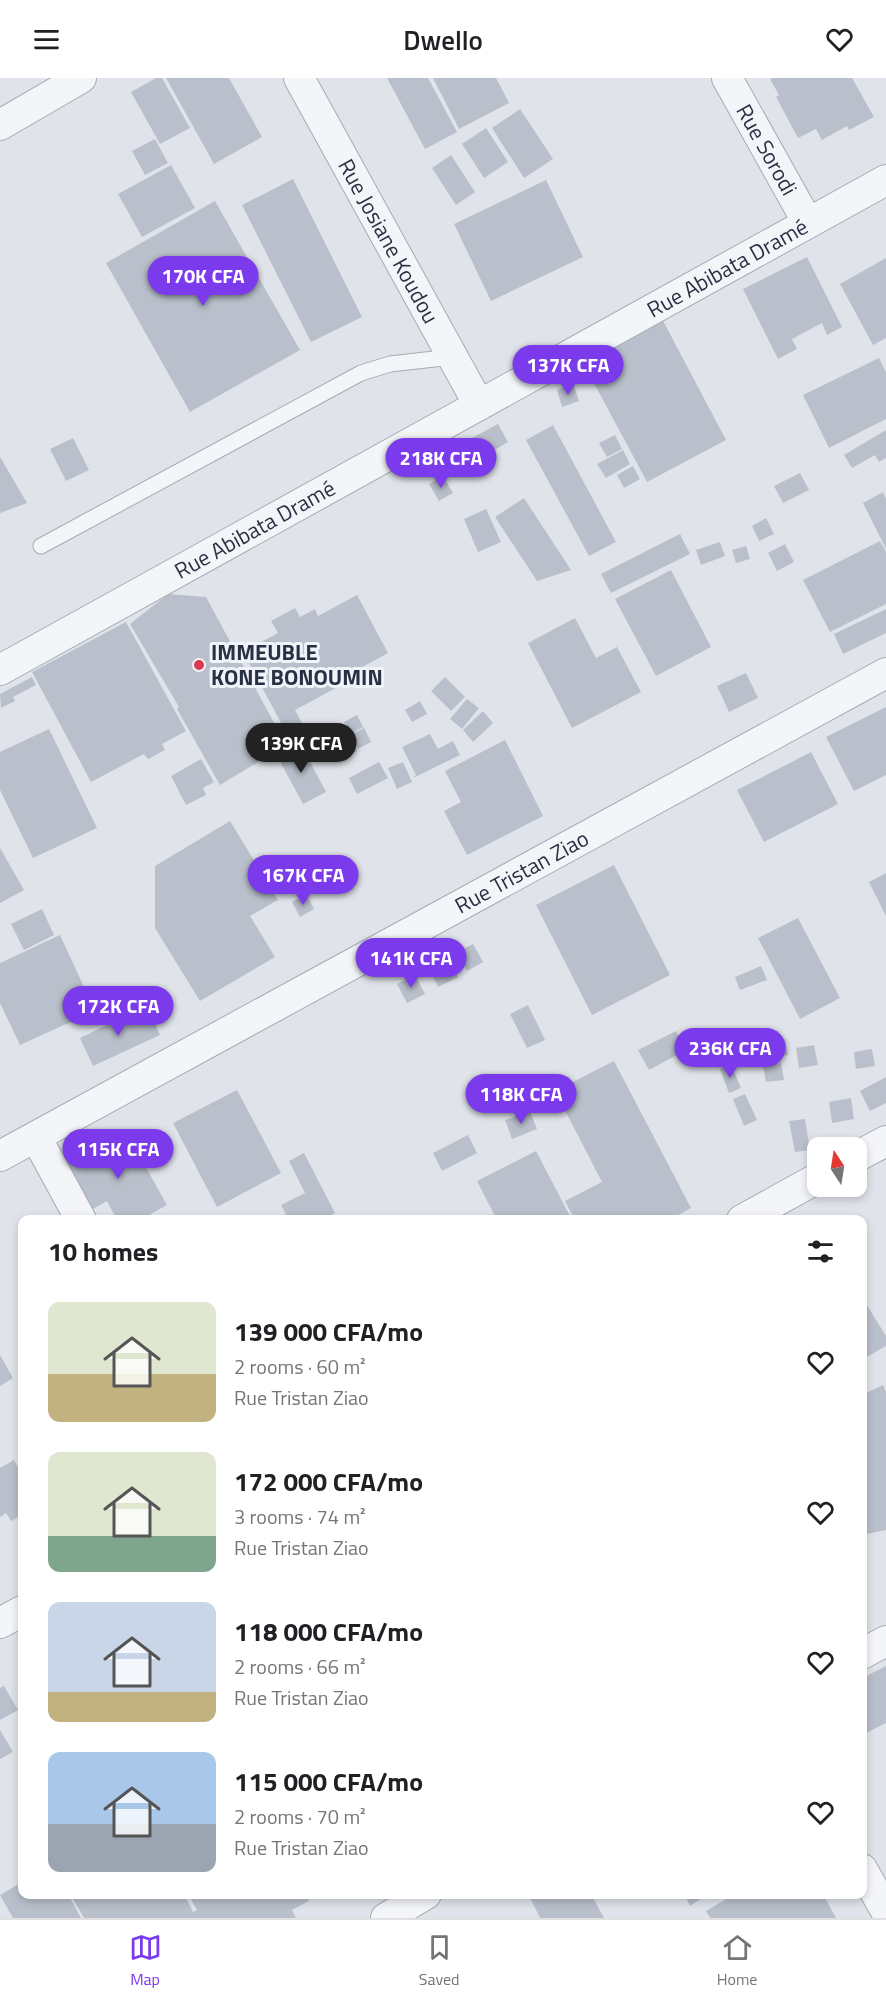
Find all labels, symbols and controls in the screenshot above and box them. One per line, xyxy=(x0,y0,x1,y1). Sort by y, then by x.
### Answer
text: Dwello xyxy=(403,19,483,60)
icon: menu xyxy=(30,23,63,56)
icon: heart xyxy=(823,23,856,56)
street label: Rue Sorodi xyxy=(728,98,806,202)
street label: Rue Josiane Koudou xyxy=(330,152,448,329)
street label: Rue Abibata Dramé xyxy=(641,210,814,326)
pin: 170K CFA xyxy=(141,256,265,307)
text: 170K CFA xyxy=(162,260,244,291)
pin: 137K CFA xyxy=(506,345,630,396)
text: 137K CFA xyxy=(527,349,609,380)
pin: 218K CFA xyxy=(379,438,503,489)
text: 218K CFA xyxy=(400,442,482,473)
street label: Rue Abibata Dramé xyxy=(168,471,341,587)
place label: IMMEUBLE KONE BONOUMIN xyxy=(211,635,383,694)
marker: IMMEUBLE KONE BONOUMIN xyxy=(192,658,206,672)
pin: 139K CFA xyxy=(239,723,363,774)
text: 139K CFA xyxy=(260,727,342,758)
street label: Rue Tristan Ziao xyxy=(448,821,595,922)
pin: 167K CFA xyxy=(241,855,365,906)
text: 167K CFA xyxy=(262,859,344,890)
pin: 141K CFA xyxy=(349,938,473,989)
text: 141K CFA xyxy=(370,942,452,973)
pin: 172K CFA xyxy=(56,986,180,1037)
text: 172K CFA xyxy=(77,990,159,1021)
pin: 236K CFA xyxy=(668,1028,792,1079)
text: 236K CFA xyxy=(689,1032,771,1063)
pin: 118K CFA xyxy=(459,1074,583,1125)
text: 118K CFA xyxy=(480,1078,562,1109)
pin: 115K CFA xyxy=(56,1129,180,1180)
text: 115K CFA xyxy=(77,1133,159,1164)
north arrow xyxy=(807,1137,867,1197)
map controls xyxy=(807,1137,867,1197)
text: 10 homes xyxy=(48,1232,158,1271)
icon: filters xyxy=(804,1235,837,1268)
text: 139 000 CFA/mo xyxy=(234,1312,423,1351)
icon: home xyxy=(96,1326,168,1398)
icon: heart xyxy=(804,1346,837,1379)
text: 2 rooms · 60 m² xyxy=(234,1351,366,1382)
text: Rue Tristan Ziao xyxy=(234,1382,369,1413)
text: 172 000 CFA/mo xyxy=(234,1462,423,1501)
icon: home xyxy=(96,1476,168,1548)
icon: heart xyxy=(804,1496,837,1529)
text: 3 rooms · 74 m² xyxy=(234,1501,366,1532)
text: Rue Tristan Ziao xyxy=(234,1532,369,1563)
text: 118 000 CFA/mo xyxy=(234,1612,423,1651)
icon: home xyxy=(96,1626,168,1698)
icon: heart xyxy=(804,1646,837,1679)
text: 2 rooms · 66 m² xyxy=(234,1651,366,1682)
text: Rue Tristan Ziao xyxy=(234,1682,369,1713)
text: 115 000 CFA/mo xyxy=(234,1762,423,1801)
icon: home xyxy=(96,1776,168,1848)
icon: heart xyxy=(804,1796,837,1829)
text: 2 rooms · 70 m² xyxy=(234,1801,366,1832)
text: Rue Tristan Ziao xyxy=(234,1832,369,1863)
tab: Map xyxy=(129,1931,162,1991)
tab: Saved xyxy=(419,1931,460,1991)
tab: Home xyxy=(717,1931,757,1991)

